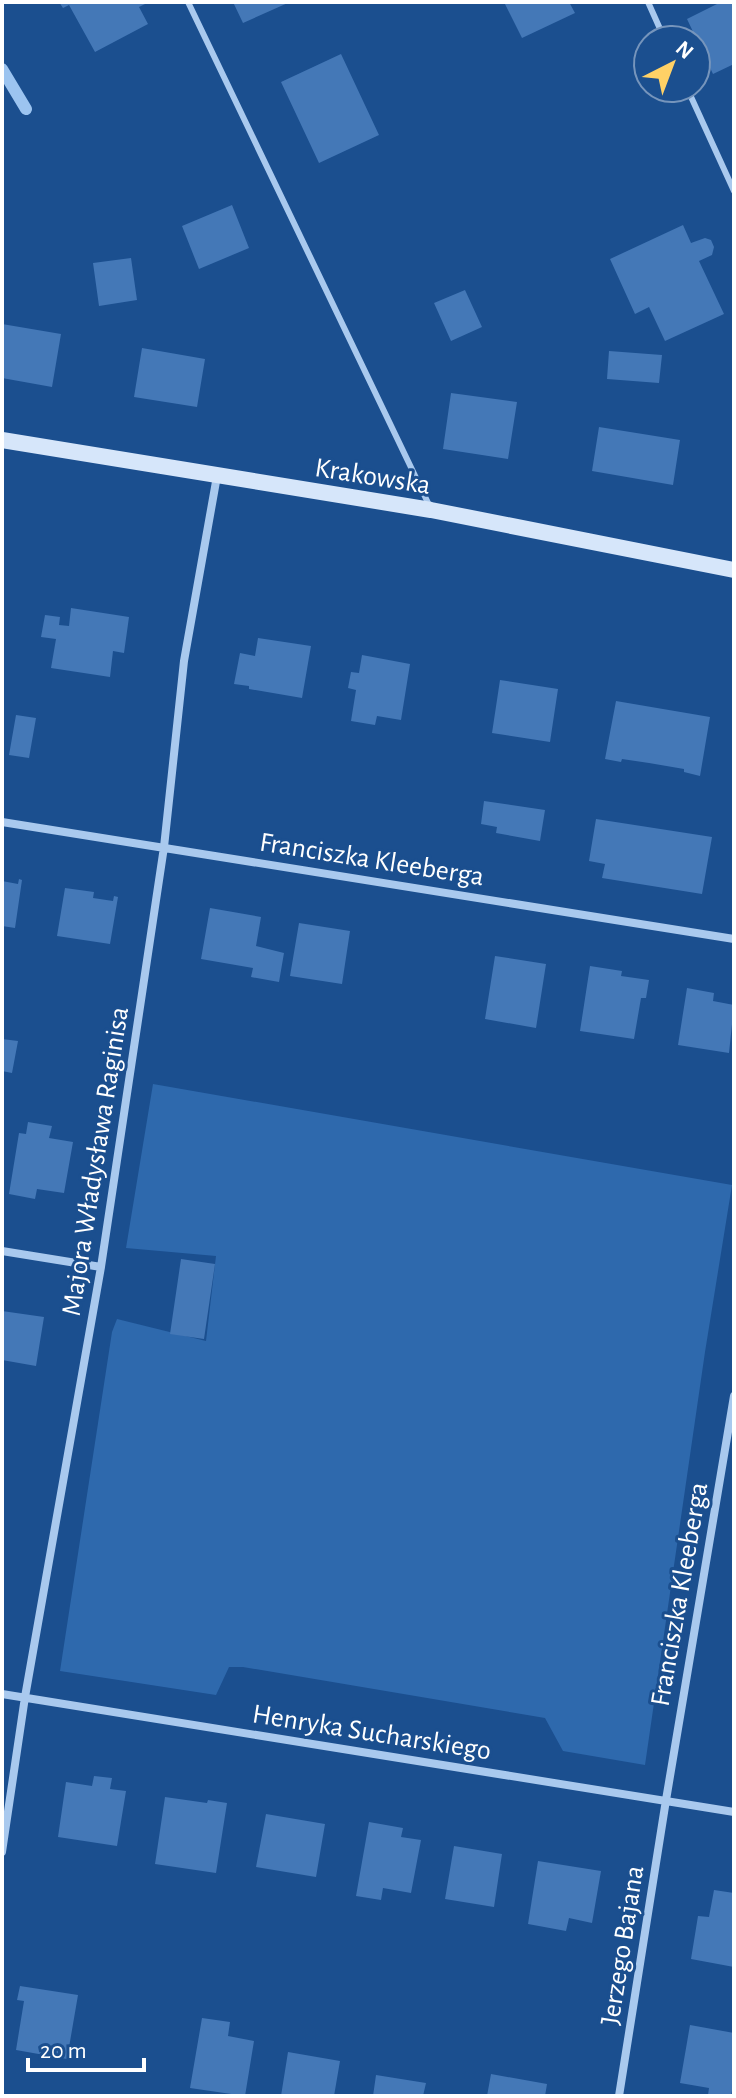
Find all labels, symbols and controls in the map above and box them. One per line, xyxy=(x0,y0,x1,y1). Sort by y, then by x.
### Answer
north arrow xyxy=(632,24,712,104)
text: N xyxy=(672,37,698,63)
street label: Krakowska xyxy=(313,454,433,500)
street label: Franciszka Kleeberga xyxy=(257,828,486,892)
street label: Majora Władysława Raginisa xyxy=(58,1005,134,1318)
street label: Franciszka Kleeberga xyxy=(646,1480,713,1708)
street label: Henryka Sucharskiego xyxy=(250,1700,493,1766)
street label: Jerzego Bajana xyxy=(597,1863,649,2027)
scale bar xyxy=(28,2022,144,2072)
text: 20 m xyxy=(40,2039,87,2063)

